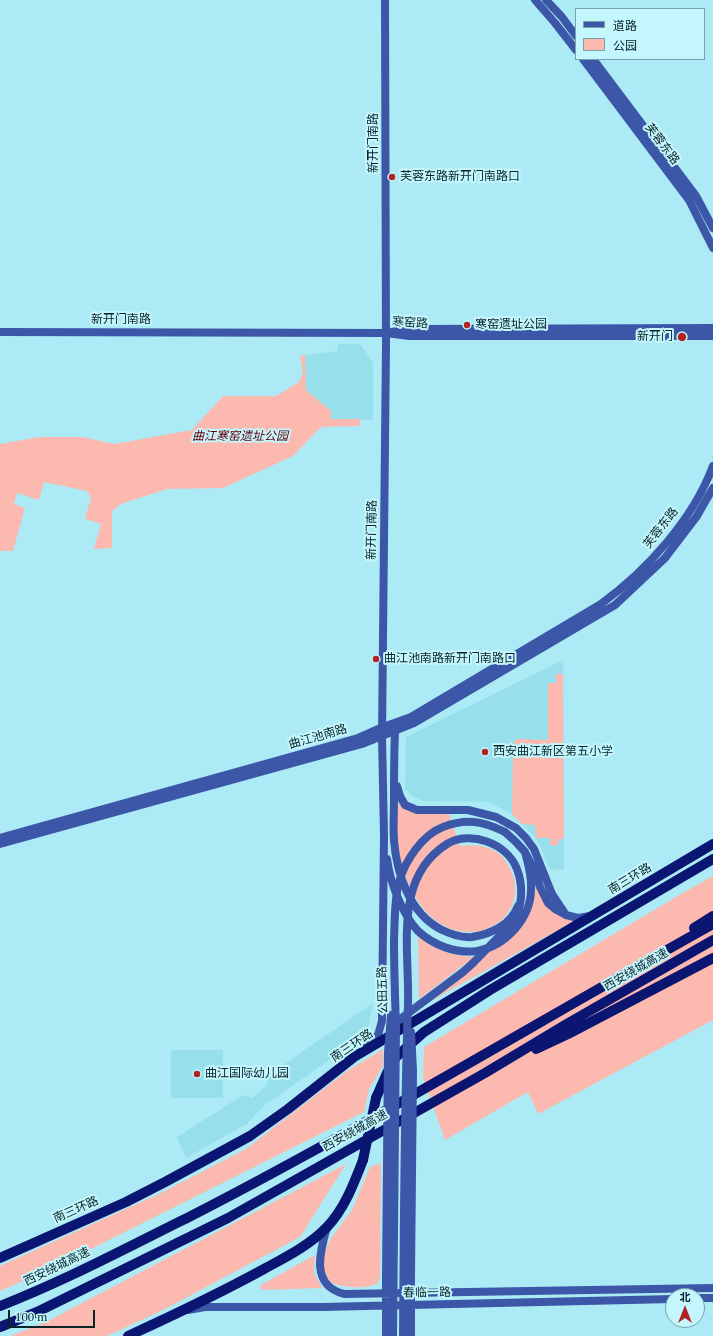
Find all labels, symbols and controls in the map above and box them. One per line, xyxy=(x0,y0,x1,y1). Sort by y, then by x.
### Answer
legend xyxy=(575,8,705,60)
text: 道路 xyxy=(613,18,637,33)
text: 公园 xyxy=(613,38,637,53)
street label: 新开门南路 xyxy=(367,113,381,173)
street label: 芙蓉东路 xyxy=(642,120,682,168)
place label: 芙蓉东路新开门南路口 xyxy=(400,170,520,184)
marker: 芙蓉东路新开门南路口 xyxy=(387,172,397,182)
street label: 新开门南路 xyxy=(91,313,151,327)
street label: 寒窑路 xyxy=(392,315,428,331)
place label: 寒窑遗址公园 xyxy=(475,318,547,332)
marker: 寒窑遗址公园 xyxy=(462,320,472,330)
place label: 新开门 xyxy=(637,330,673,344)
marker: 新开门 xyxy=(676,331,688,343)
park label: 曲江寒窑遗址公园 xyxy=(192,430,288,444)
street label: 新开门南路 xyxy=(364,500,380,560)
street label: 芙蓉东路 xyxy=(641,505,681,551)
place label: 曲江池南路新开门南路口 xyxy=(384,652,516,666)
marker: 曲江池南路新开门南路口 xyxy=(371,654,381,664)
street label: 曲江池南路 xyxy=(287,722,349,752)
place label: 西安曲江新区第五小学 xyxy=(493,745,613,759)
marker: 西安曲江新区第五小学 xyxy=(480,747,490,757)
street label: 南三环路 xyxy=(606,860,654,898)
street label: 西安绕城高速 xyxy=(601,946,671,994)
street label: 公田五路 xyxy=(375,966,391,1014)
street label: 南三环路 xyxy=(328,1027,376,1065)
place label: 曲江国际幼儿园 xyxy=(205,1067,289,1081)
marker: 曲江国际幼儿园 xyxy=(192,1069,202,1079)
street label: 西安绕城高速 xyxy=(320,1107,390,1155)
street label: 南三环路 xyxy=(51,1194,101,1226)
street label: 西安绕城高速 xyxy=(21,1245,93,1289)
street label: 春临一路 xyxy=(403,1285,451,1301)
north arrow xyxy=(665,1288,705,1328)
text: 北 xyxy=(680,1290,691,1304)
scale bar xyxy=(10,1302,97,1328)
text: 100 m xyxy=(15,1309,47,1324)

